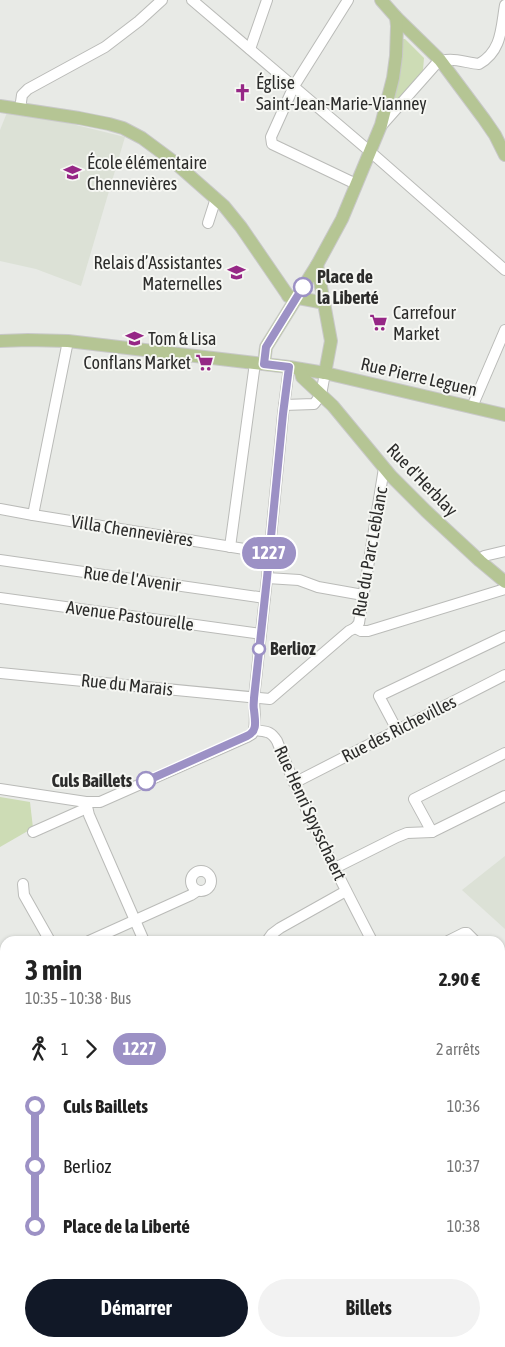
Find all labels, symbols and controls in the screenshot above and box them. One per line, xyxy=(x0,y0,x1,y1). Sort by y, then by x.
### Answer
place label: Église Saint-Jean-Marie-Vianney xyxy=(256,72,427,114)
church icon: Église Saint-Jean-Marie-Vianney xyxy=(232,83,252,103)
place label: École élémentaire Chennevières xyxy=(87,152,207,194)
school or university icon: École élémentaire Chennevières xyxy=(63,163,83,183)
place label: Relais d’Assistantes Maternelles xyxy=(94,252,222,294)
school or university icon: Relais d’Assistantes Maternelles xyxy=(226,263,246,283)
place label: Place de la Liberté xyxy=(317,266,379,308)
marker: Place de la Liberté xyxy=(293,277,313,297)
place label: Carrefour Market xyxy=(393,302,456,344)
supermarket icon: Carrefour Market xyxy=(369,313,389,333)
place label: Tom & Lisa xyxy=(148,328,216,349)
school or university icon: Tom & Lisa xyxy=(124,329,144,349)
place label: Conflans Market xyxy=(83,352,191,373)
supermarket icon: Conflans Market xyxy=(195,353,215,373)
street label: Rue Pierre Leguen xyxy=(359,353,479,400)
street label: Rue d'Herblay xyxy=(383,439,462,520)
street label: Rue du Parc Leblanc xyxy=(348,485,391,618)
street label: Villa Chennevières xyxy=(70,510,195,551)
line badge: 1227 xyxy=(234,537,304,569)
text: 1227 xyxy=(252,542,286,563)
street label: Rue de l'Avenir xyxy=(82,561,183,596)
street label: Avenue Pastourelle xyxy=(65,596,195,635)
place label: Berlioz xyxy=(270,638,316,659)
marker: Berlioz xyxy=(252,642,266,656)
street label: Rue du Marais xyxy=(80,669,174,700)
street label: Rue des Richevilles xyxy=(338,691,460,766)
street label: Rue Henri Spysschaert xyxy=(270,742,351,883)
place label: Culs Baillets xyxy=(52,770,133,791)
marker: Culs Baillets xyxy=(136,771,156,791)
text: 3 min xyxy=(25,954,82,986)
text: 2.90 € xyxy=(439,968,480,990)
text: 10:35 – 10:38 · Bus xyxy=(25,989,131,1007)
icon: walk xyxy=(25,1035,53,1063)
icon: forward xyxy=(77,1035,105,1063)
text: 1227 xyxy=(123,1038,156,1059)
text: 1 xyxy=(61,1040,69,1058)
text: 2 arrêts xyxy=(436,1040,480,1058)
text: Culs Baillets xyxy=(63,1095,148,1117)
text: 10:36 xyxy=(447,1097,480,1115)
text: Berlioz xyxy=(63,1155,111,1177)
text: 10:37 xyxy=(447,1157,480,1175)
text: Place de la Liberté xyxy=(63,1215,190,1237)
text: 10:38 xyxy=(447,1217,480,1235)
button: Démarrer xyxy=(25,1279,248,1337)
button: Billets xyxy=(258,1279,480,1337)

